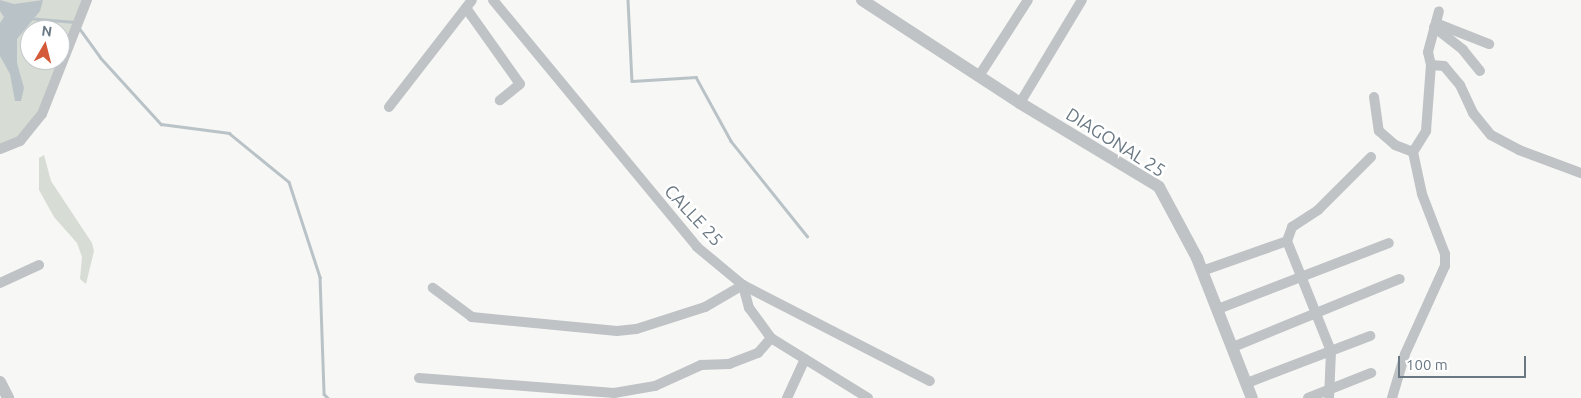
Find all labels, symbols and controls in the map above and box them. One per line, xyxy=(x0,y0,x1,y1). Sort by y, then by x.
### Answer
north arrow xyxy=(20,20,70,70)
text: N xyxy=(41,22,53,40)
street label: DIAGONAL 25 xyxy=(1062,103,1170,181)
street label: CALLE 25 xyxy=(660,180,728,250)
scale bar xyxy=(1401,346,1528,378)
text: 100 m xyxy=(1406,356,1448,373)

